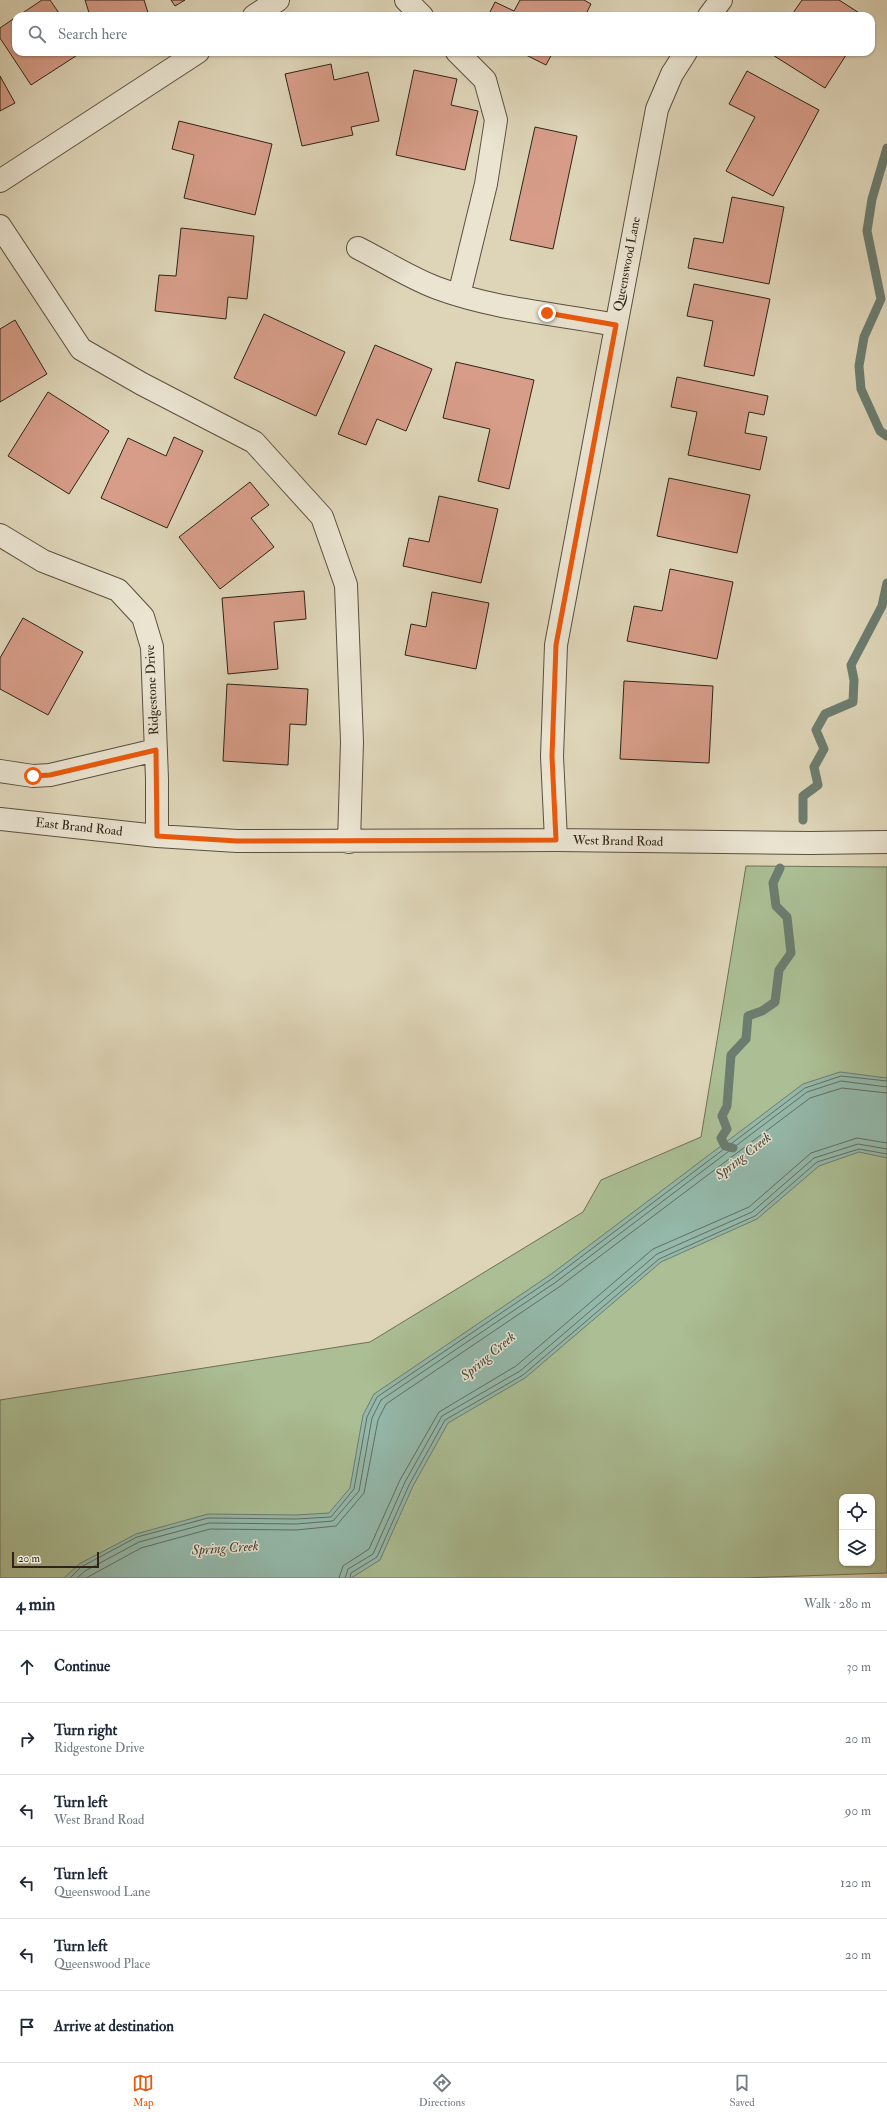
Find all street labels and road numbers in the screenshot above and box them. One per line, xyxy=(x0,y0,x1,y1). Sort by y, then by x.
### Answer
street label: Queenswood Lane xyxy=(610,215,644,313)
street label: Ridgestone Drive xyxy=(142,644,162,736)
street label: East Brand Road xyxy=(35,814,124,840)
street label: West Brand Road xyxy=(572,832,664,850)

